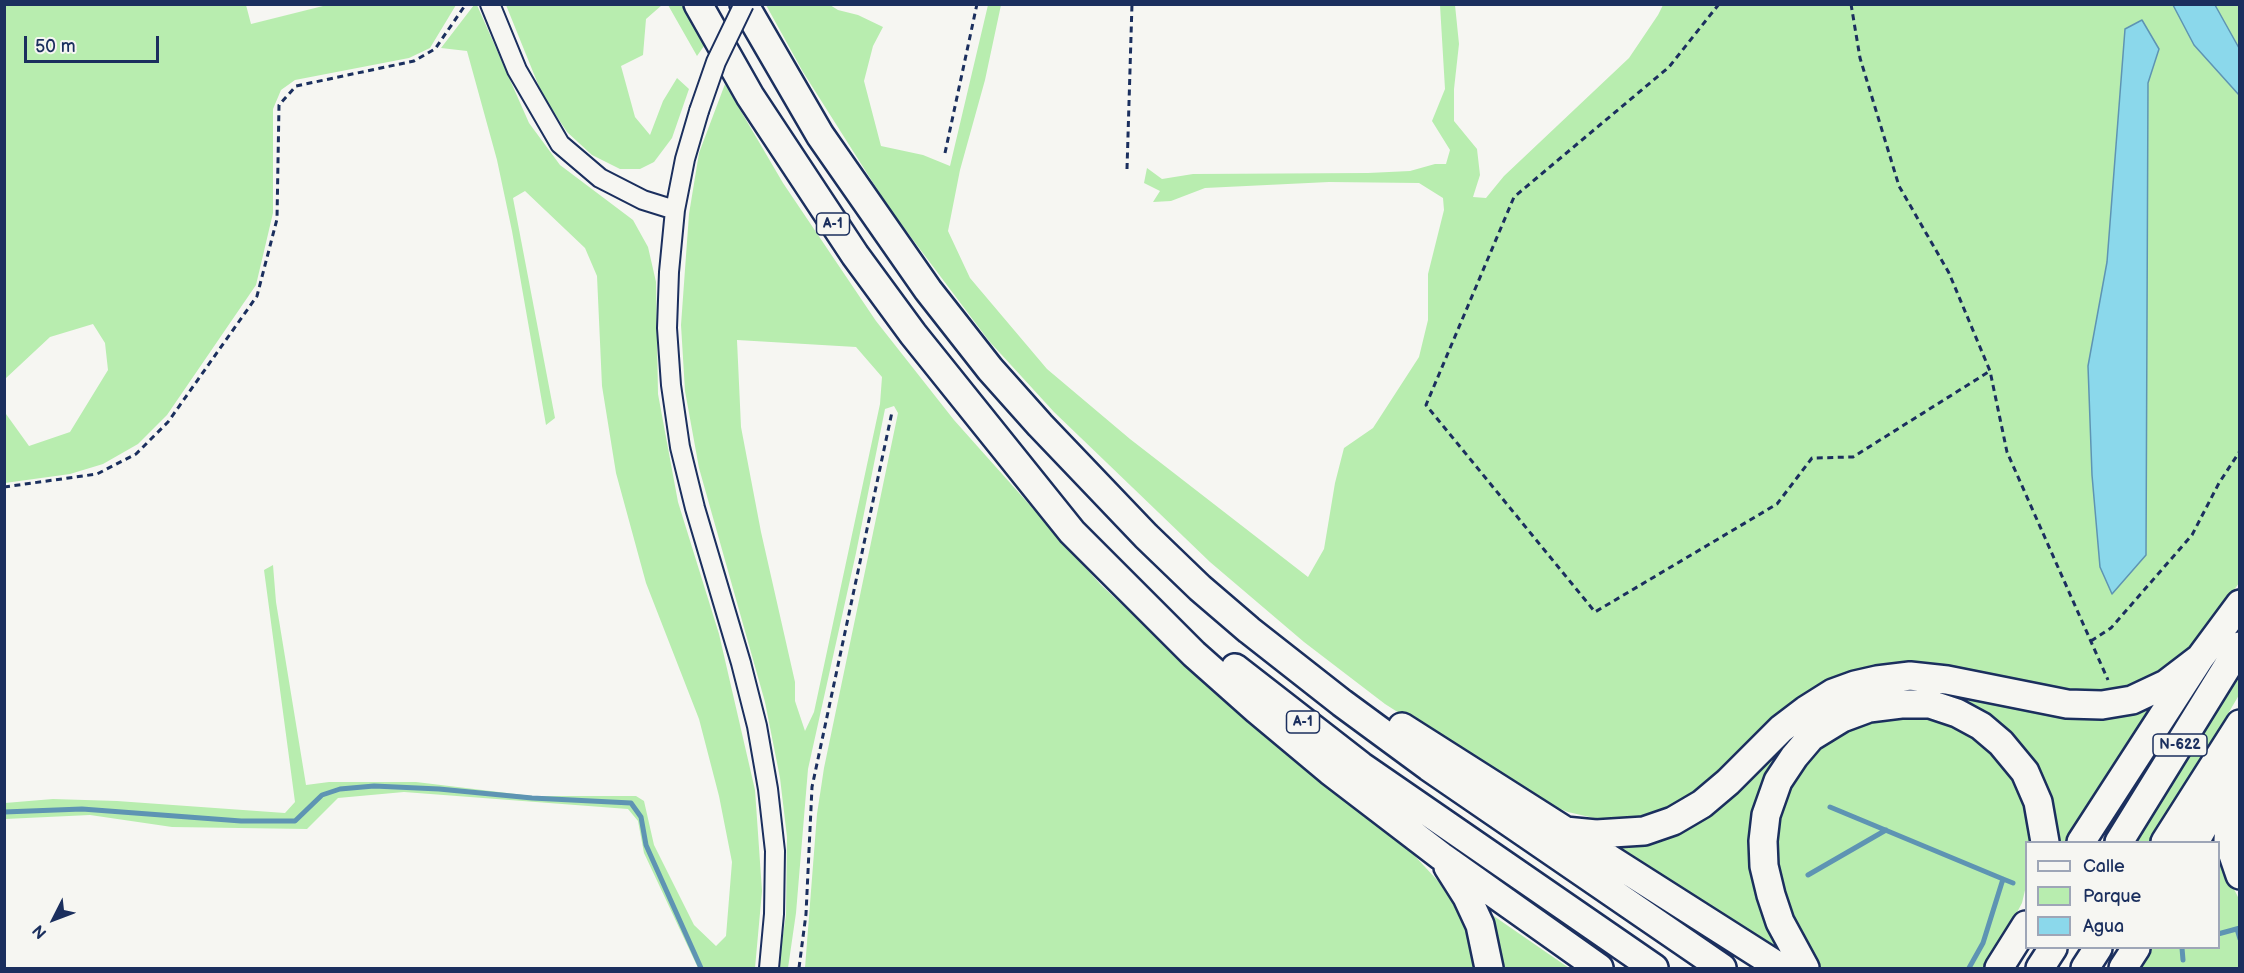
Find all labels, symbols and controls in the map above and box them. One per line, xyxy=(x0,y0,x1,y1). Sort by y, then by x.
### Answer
scale bar xyxy=(27,24,162,62)
text: 50 m xyxy=(35,36,76,57)
road number: A-1 xyxy=(816,213,850,235)
road number: A-1 xyxy=(1286,711,1320,733)
road number: N-622 xyxy=(2153,734,2207,756)
legend xyxy=(2025,841,2220,949)
text: Calle xyxy=(2083,856,2125,877)
text: Parque xyxy=(2083,886,2141,907)
north arrow xyxy=(24,889,84,949)
text: Agua xyxy=(2083,916,2124,937)
text: N xyxy=(29,921,51,942)

